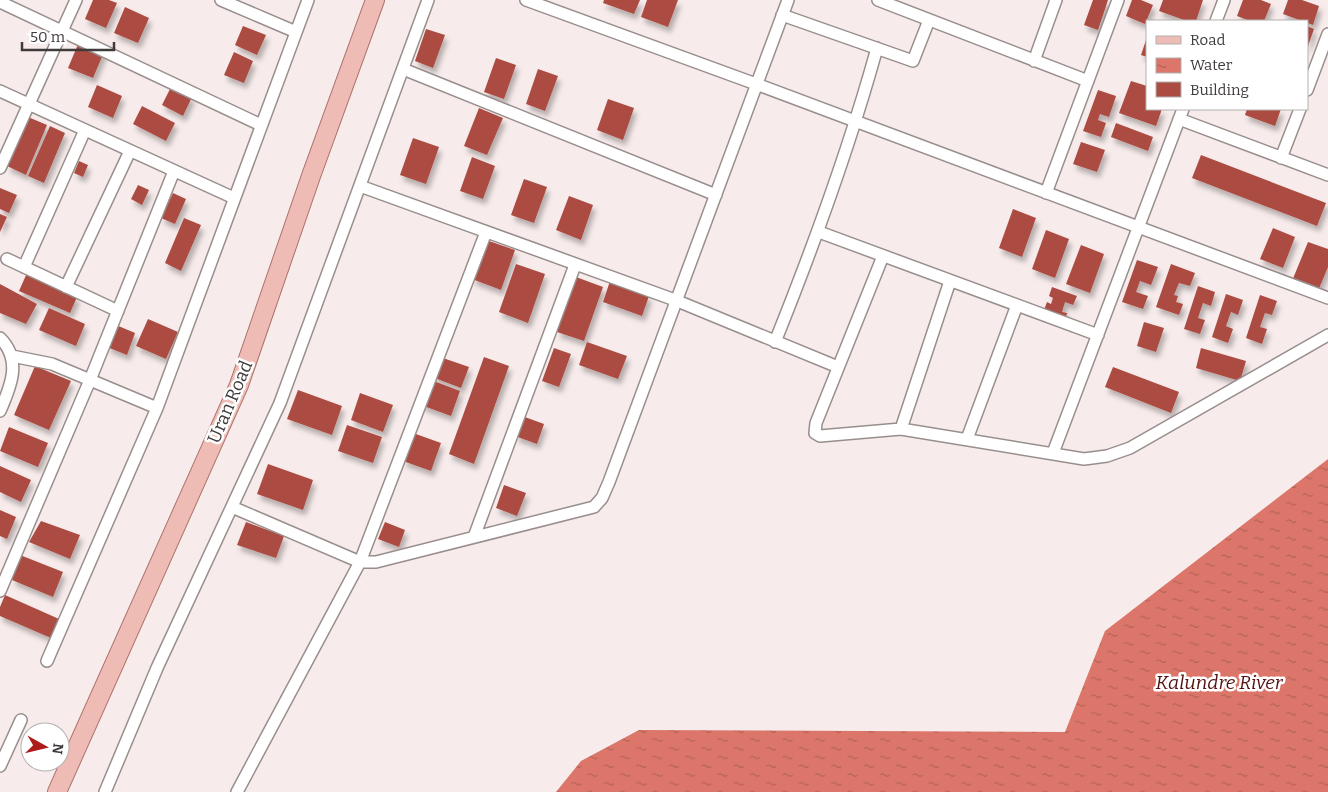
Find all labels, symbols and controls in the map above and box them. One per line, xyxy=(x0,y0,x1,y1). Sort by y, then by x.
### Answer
scale bar xyxy=(22,20,115,52)
legend xyxy=(1146,20,1308,110)
text: 50 m xyxy=(30,28,66,46)
text: Road xyxy=(1190,31,1225,49)
text: Water xyxy=(1190,56,1233,74)
text: Building xyxy=(1190,81,1249,99)
street label: Uran Road xyxy=(203,357,257,447)
water label: Kalundre River xyxy=(1155,671,1284,694)
north arrow xyxy=(20,722,70,772)
text: N xyxy=(48,742,67,755)

